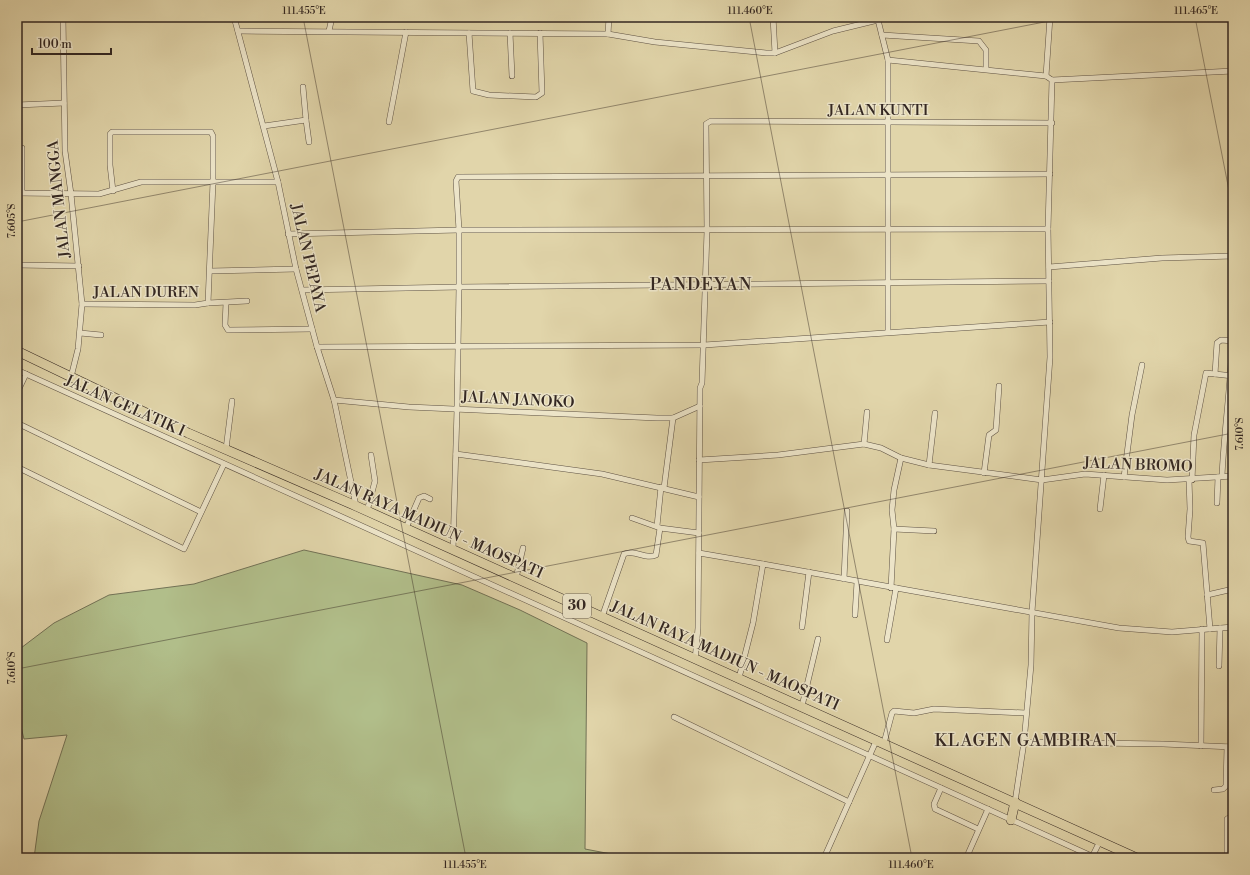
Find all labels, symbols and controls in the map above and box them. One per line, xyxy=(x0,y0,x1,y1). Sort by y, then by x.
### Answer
text: 111.455°E xyxy=(282,5,326,17)
text: 111.460°E xyxy=(727,5,773,17)
text: 111.465°E xyxy=(1174,5,1218,17)
scale bar xyxy=(32,30,111,56)
text: 100 m xyxy=(38,37,72,52)
street label: JALAN KUNTI xyxy=(827,101,929,120)
street label: JALAN MANGGA xyxy=(43,139,75,260)
street label: JALAN PEPAYA xyxy=(286,201,330,315)
text: 7.605°S xyxy=(6,203,18,238)
district label: PANDEYAN xyxy=(650,274,752,296)
street label: JALAN DUREN xyxy=(92,283,199,302)
street label: JALAN GELATIK I xyxy=(61,371,188,441)
street label: JALAN JANOKO xyxy=(460,388,575,412)
text: 7.610°S xyxy=(1234,417,1246,450)
street label: JALAN BROMO xyxy=(1082,454,1193,476)
street label: JALAN RAYA MADIUN - MAOSPATI xyxy=(311,464,546,583)
road number: 30 xyxy=(563,594,591,618)
street label: JALAN RAYA MADIUN - MAOSPATI xyxy=(607,596,842,715)
text: 7.610°S xyxy=(6,651,18,684)
district label: KLAGEN GAMBIRAN xyxy=(934,730,1118,752)
text: 111.455°E xyxy=(443,859,487,871)
text: 111.460°E xyxy=(888,859,934,871)

